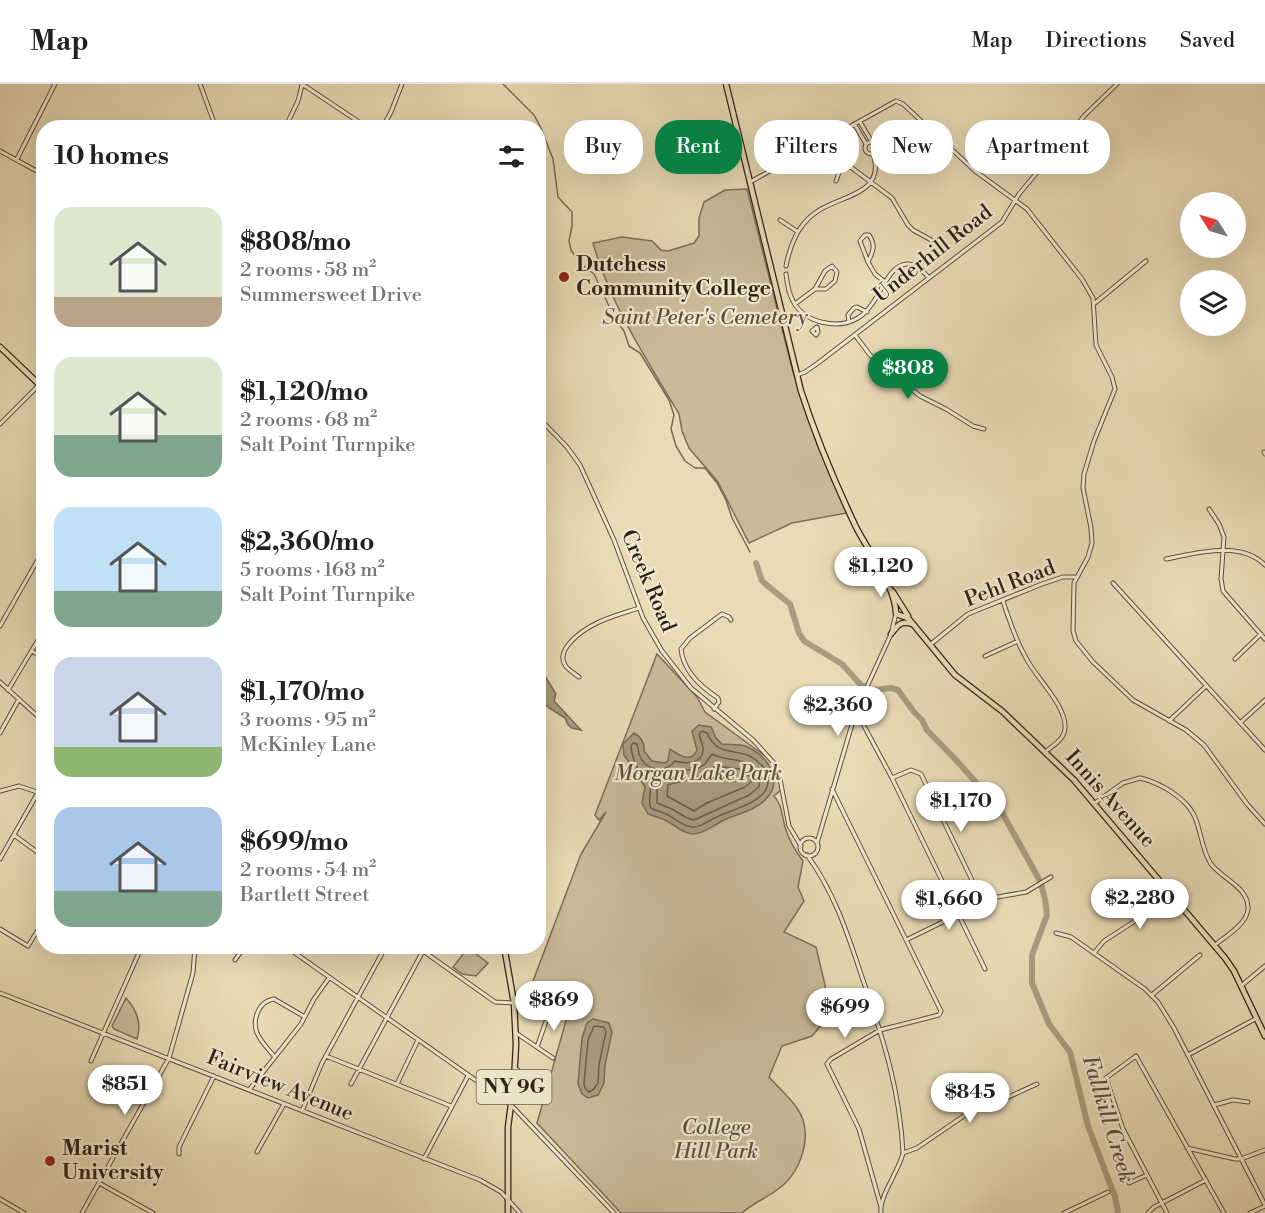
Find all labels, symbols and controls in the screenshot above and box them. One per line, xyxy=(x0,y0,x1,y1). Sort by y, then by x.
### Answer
text: Map xyxy=(30,24,89,59)
text: Map xyxy=(971,28,1013,54)
text: Directions xyxy=(1046,28,1147,54)
text: Saved xyxy=(1180,28,1235,54)
chip: Buy xyxy=(564,120,643,174)
chip: Rent xyxy=(655,120,742,174)
chip: Filters xyxy=(754,120,859,174)
chip: New xyxy=(871,120,953,174)
chip: Apartment xyxy=(965,120,1110,174)
text: 10 homes xyxy=(54,140,169,172)
icon: filters xyxy=(495,140,528,173)
north arrow xyxy=(1180,192,1246,258)
map controls xyxy=(1180,192,1246,336)
street label: Underhill Road xyxy=(868,199,998,308)
text: $808/mo xyxy=(240,226,351,258)
icon: home xyxy=(102,231,174,303)
place label: Dutchess Community College xyxy=(576,252,771,302)
text: 2 rooms · 58 m² xyxy=(240,258,376,283)
marker: Dutchess Community College xyxy=(557,270,571,284)
button: layers xyxy=(1180,270,1246,336)
text: Summersweet Drive xyxy=(240,283,422,308)
park label: Saint Peter's Cemetery xyxy=(602,305,809,331)
pin: $808 xyxy=(872,349,944,400)
text: $808 xyxy=(882,356,934,381)
text: $1,120/mo xyxy=(240,376,369,408)
icon: home xyxy=(102,381,174,453)
text: 2 rooms · 68 m² xyxy=(240,408,377,433)
text: Salt Point Turnpike xyxy=(240,433,415,458)
text: $2,360/mo xyxy=(240,526,375,558)
street label: Creek Road xyxy=(615,526,681,636)
icon: home xyxy=(102,531,174,603)
pin: $1,120 xyxy=(832,547,930,598)
text: $1,120 xyxy=(848,554,914,579)
street label: Pehl Road xyxy=(961,555,1059,613)
text: 5 rooms · 168 m² xyxy=(240,558,385,583)
text: Salt Point Turnpike xyxy=(240,583,415,608)
text: $1,170/mo xyxy=(240,676,365,708)
icon: home xyxy=(102,681,174,753)
pin: $2,360 xyxy=(789,686,887,737)
text: $2,360 xyxy=(803,693,873,718)
text: 3 rooms · 95 m² xyxy=(240,708,376,733)
text: McKinley Lane xyxy=(240,733,376,758)
street label: Innis Avenue xyxy=(1059,745,1161,853)
park label: Morgan Lake Park xyxy=(614,761,782,787)
pin: $1,170 xyxy=(912,782,1010,833)
text: $1,170 xyxy=(930,789,992,814)
text: $699/mo xyxy=(240,826,349,858)
icon: home xyxy=(102,831,174,903)
text: 2 rooms · 54 m² xyxy=(240,858,376,883)
pin: $2,280 xyxy=(1091,879,1189,930)
pin: $1,660 xyxy=(900,880,998,931)
text: Bartlett Street xyxy=(240,883,369,908)
text: $2,280 xyxy=(1105,886,1175,911)
text: $1,660 xyxy=(915,887,983,912)
pin: $869 xyxy=(518,981,590,1032)
text: $869 xyxy=(529,988,579,1013)
pin: $699 xyxy=(809,988,881,1039)
text: $699 xyxy=(820,995,870,1020)
street label: Fairview Avenue xyxy=(203,1045,357,1127)
water label: Fallkill Creek xyxy=(1076,1052,1140,1186)
pin: $851 xyxy=(89,1065,161,1116)
road number: NY 9G xyxy=(476,1070,552,1104)
text: $851 xyxy=(102,1072,148,1097)
pin: $845 xyxy=(934,1073,1006,1124)
text: $845 xyxy=(945,1080,995,1105)
park label: College Hill Park xyxy=(673,1115,758,1165)
place label: Marist University xyxy=(62,1136,164,1186)
marker: Marist University xyxy=(43,1154,57,1168)

